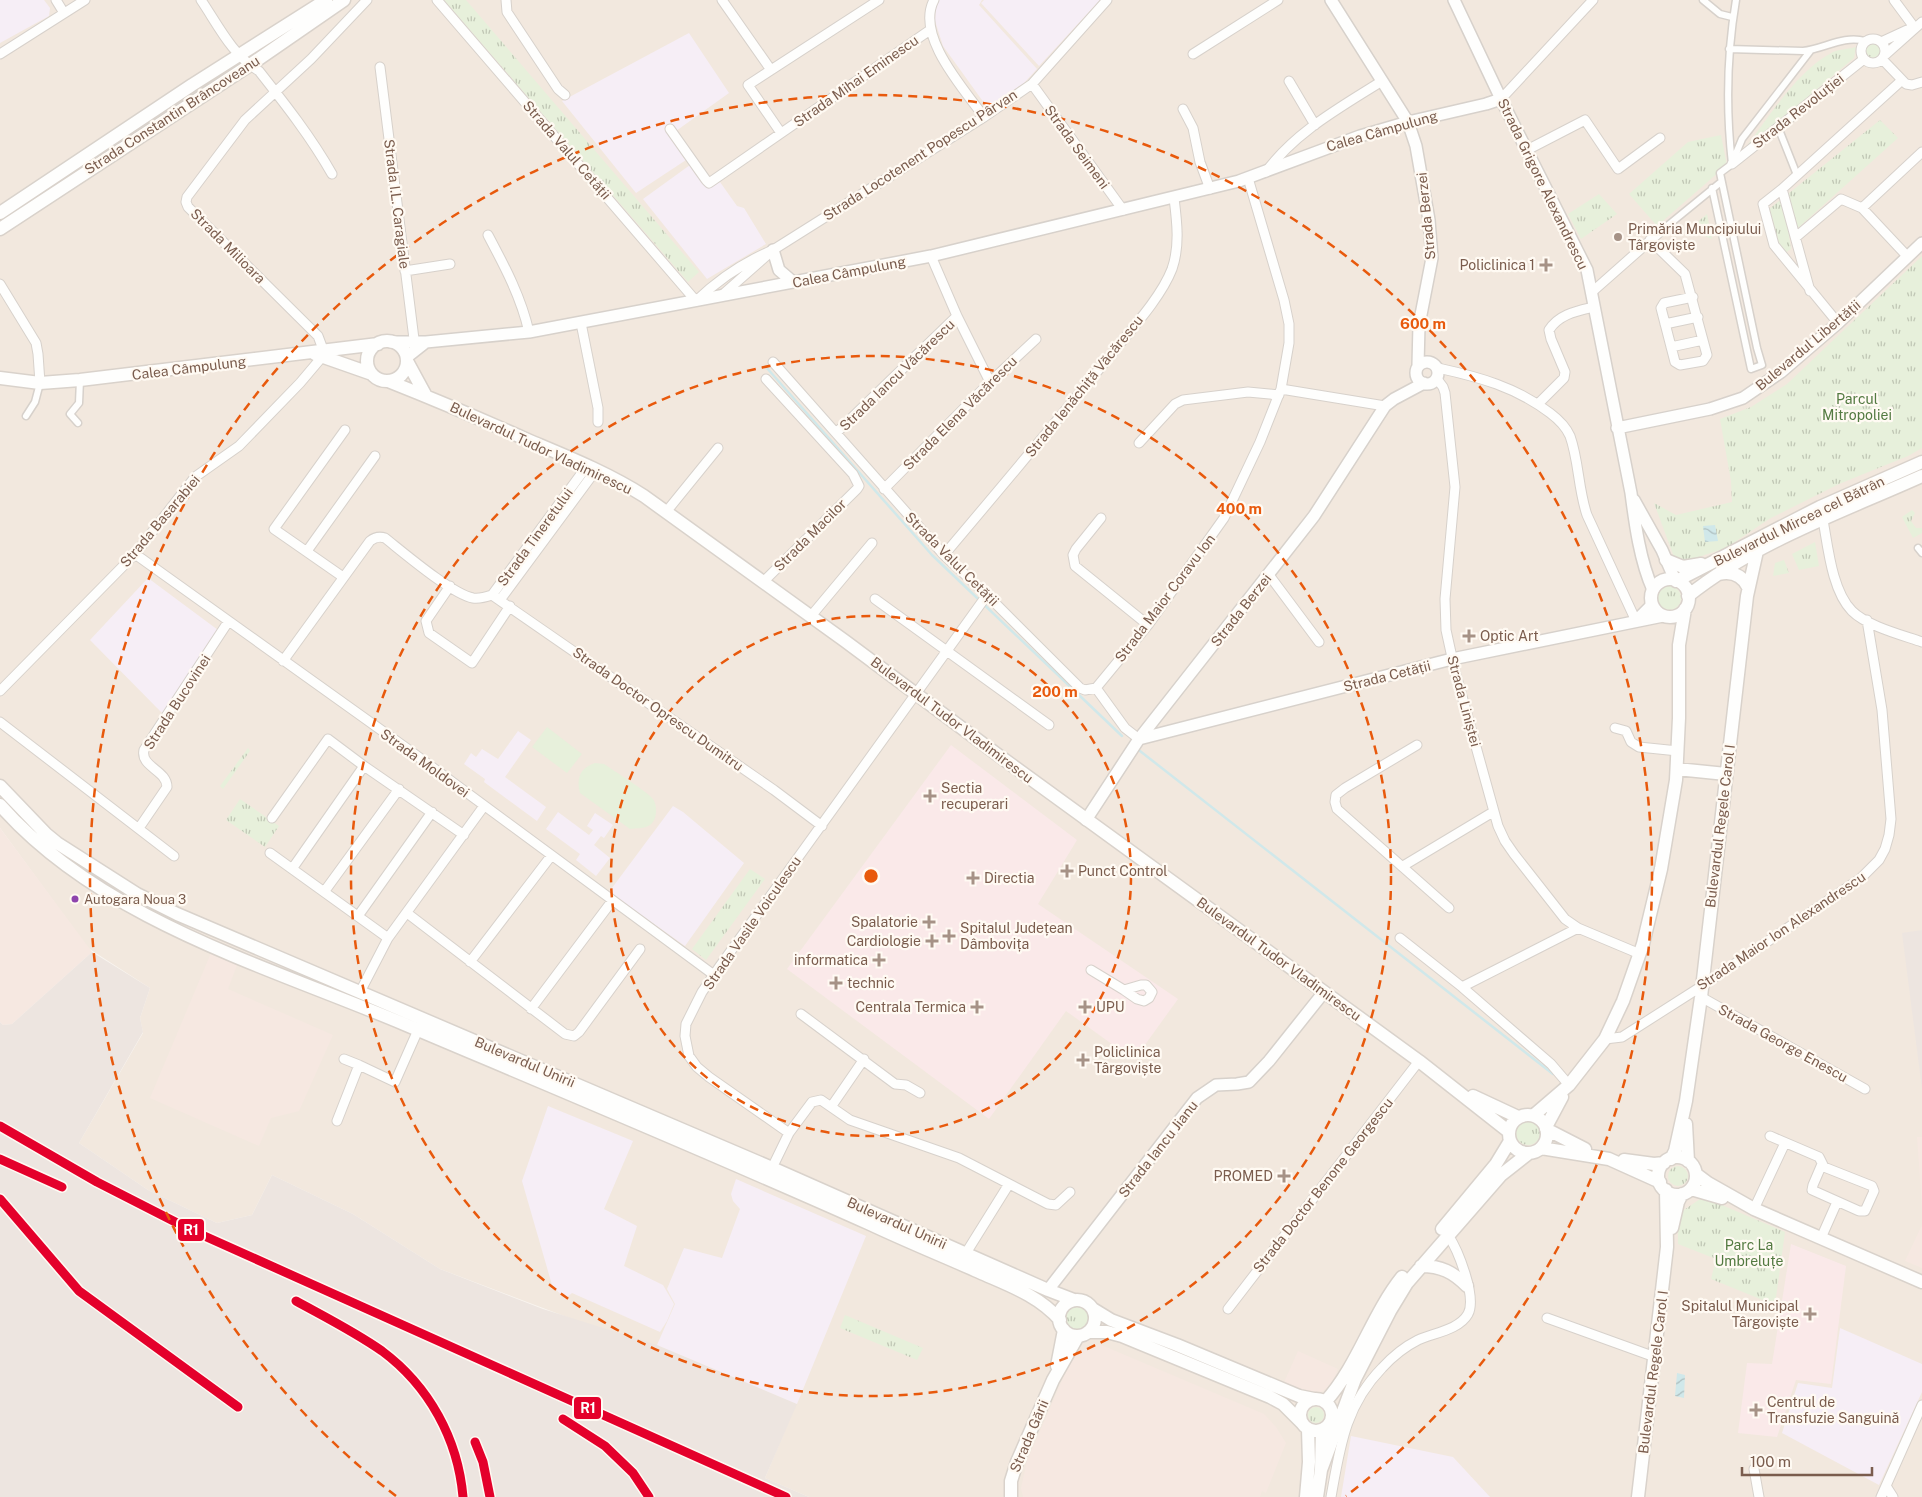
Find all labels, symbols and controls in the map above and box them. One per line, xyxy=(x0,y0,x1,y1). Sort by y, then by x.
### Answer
street label: Strada Mihai Eminescu xyxy=(791,32,921,130)
street label: Strada Constantin Brâncoveanu xyxy=(82,52,262,178)
street label: Strada Revoluției xyxy=(1749,70,1847,152)
street label: Strada Locotenent Popescu Pârvan xyxy=(820,86,1020,224)
street label: Strada Grigore Alexandrescu xyxy=(1495,96,1591,272)
street label: Strada Valul Cetății xyxy=(520,97,614,203)
street label: Strada Seimeni xyxy=(1041,102,1113,192)
street label: Calea Câmpulung xyxy=(1324,107,1440,155)
street label: Strada I.L. Caragiale xyxy=(381,138,413,270)
street label: Strada Berzei xyxy=(1413,171,1439,261)
street label: Strada Milioara xyxy=(187,205,269,287)
place label: Primăria Muncipiului Târgoviște xyxy=(1628,221,1761,253)
marker: Primăria Muncipiului Târgoviște xyxy=(1612,231,1624,243)
street label: Calea Câmpulung xyxy=(791,253,907,291)
place label: Policlinica 1 xyxy=(1460,257,1535,273)
marker: Policlinica 1 xyxy=(1539,258,1553,272)
street label: Bulevardul Libertății xyxy=(1752,296,1864,394)
street label: Strada Ienăchiță Văcărescu xyxy=(1022,312,1146,460)
text: 600 m xyxy=(1400,315,1446,332)
street label: Strada Iancu Văcărescu xyxy=(836,316,958,434)
street label: Calea Câmpulung xyxy=(131,353,247,383)
street label: Strada Elena Văcărescu xyxy=(900,353,1020,473)
park label: Parcul Mitropoliei xyxy=(1822,391,1892,423)
street label: Bulevardul Tudor Vladimirescu xyxy=(447,399,635,497)
street label: Strada Basarabiei xyxy=(117,472,203,570)
street label: Bulevardul Mircea cel Bătrân xyxy=(1711,473,1887,569)
street label: Strada Tineretului xyxy=(494,485,576,589)
street label: Strada Macilor xyxy=(771,496,849,574)
text: 400 m xyxy=(1216,500,1262,517)
street label: Strada Valul Cetății xyxy=(902,509,1002,609)
street label: Strada Maior Coravu Ion xyxy=(1112,531,1218,665)
street label: Strada Berzei xyxy=(1208,570,1274,650)
place label: Optic Art xyxy=(1480,628,1539,644)
marker: Optic Art xyxy=(1462,629,1476,643)
street label: Strada Doctor Oprescu Dumitru xyxy=(570,644,746,774)
street label: Strada Bucovinei xyxy=(140,652,214,752)
street label: Bulevardul Tudor Vladimirescu xyxy=(868,654,1036,786)
street label: Strada Liniștei xyxy=(1444,654,1484,748)
street label: Strada Cetății xyxy=(1342,657,1432,695)
text: 200 m xyxy=(1032,683,1078,700)
street label: Strada Moldovei xyxy=(378,726,472,800)
street label: Bulevardul Regele Carol I xyxy=(1702,743,1738,909)
place label: Sectia recuperari xyxy=(941,780,1008,812)
marker: Sectia recuperari xyxy=(923,789,937,803)
street label: Strada Vasile Voiculescu xyxy=(700,853,804,993)
place label: Punct Control xyxy=(1078,863,1168,879)
marker: Punct Control xyxy=(1060,864,1074,878)
centre of rings xyxy=(862,867,880,885)
street label: Strada Maior Ion Alexandrescu xyxy=(1694,868,1868,994)
place label: Directia xyxy=(984,870,1035,886)
marker: Directia xyxy=(966,871,980,885)
place label: Autogara Noua 3 xyxy=(84,892,186,907)
marker: Autogara Noua 3 xyxy=(70,894,80,904)
street label: Bulevardul Tudor Vladimirescu xyxy=(1194,894,1364,1024)
place label: Spalatorie xyxy=(851,914,918,930)
marker: Spalatorie xyxy=(922,915,936,929)
place label: Spitalul Județean Dâmbovița xyxy=(960,920,1073,952)
marker: Spitalul Județean Dâmbovița xyxy=(942,929,956,943)
place label: Cardiologie xyxy=(847,933,921,949)
marker: Cardiologie xyxy=(925,934,939,948)
place label: informatica xyxy=(794,952,868,968)
marker: informatica xyxy=(872,953,886,967)
place label: technic xyxy=(847,975,895,991)
marker: technic xyxy=(829,976,843,990)
place label: Centrala Termica xyxy=(855,999,966,1015)
place label: UPU xyxy=(1096,999,1125,1015)
marker: Centrala Termica xyxy=(970,1000,984,1014)
marker: UPU xyxy=(1078,1000,1092,1014)
street label: Strada George Enescu xyxy=(1716,1001,1850,1085)
street label: Bulevardul Unirii xyxy=(472,1034,578,1090)
place label: Policlinica Târgoviște xyxy=(1094,1044,1161,1076)
marker: Policlinica Târgoviște xyxy=(1076,1053,1090,1067)
street label: Strada Doctor Benone Georgescu xyxy=(1250,1095,1396,1275)
street label: Strada Iancu Jianu xyxy=(1115,1097,1201,1201)
place label: PROMED xyxy=(1214,1168,1273,1184)
marker: PROMED xyxy=(1277,1169,1291,1183)
street label: Bulevardul Unirii xyxy=(845,1194,949,1252)
line badge: R1 xyxy=(177,1218,205,1242)
text: R1 xyxy=(183,1222,199,1238)
park label: Parc La Umbreluțe xyxy=(1715,1237,1784,1269)
street label: Bulevardul Regele Carol I xyxy=(1635,1289,1671,1455)
place label: Spitalul Municipal Târgoviște xyxy=(1681,1298,1799,1330)
marker: Spitalul Municipal Târgoviște xyxy=(1803,1307,1817,1321)
place label: Centrul de Transfuzie Sanguină xyxy=(1767,1394,1899,1426)
line badge: R1 xyxy=(573,1396,602,1420)
street label: Strada Gării xyxy=(1006,1397,1052,1475)
text: R1 xyxy=(580,1400,596,1416)
marker: Centrul de Transfuzie Sanguină xyxy=(1749,1403,1763,1417)
scale bar xyxy=(1742,1444,1872,1476)
text: 100 m xyxy=(1750,1453,1791,1470)

